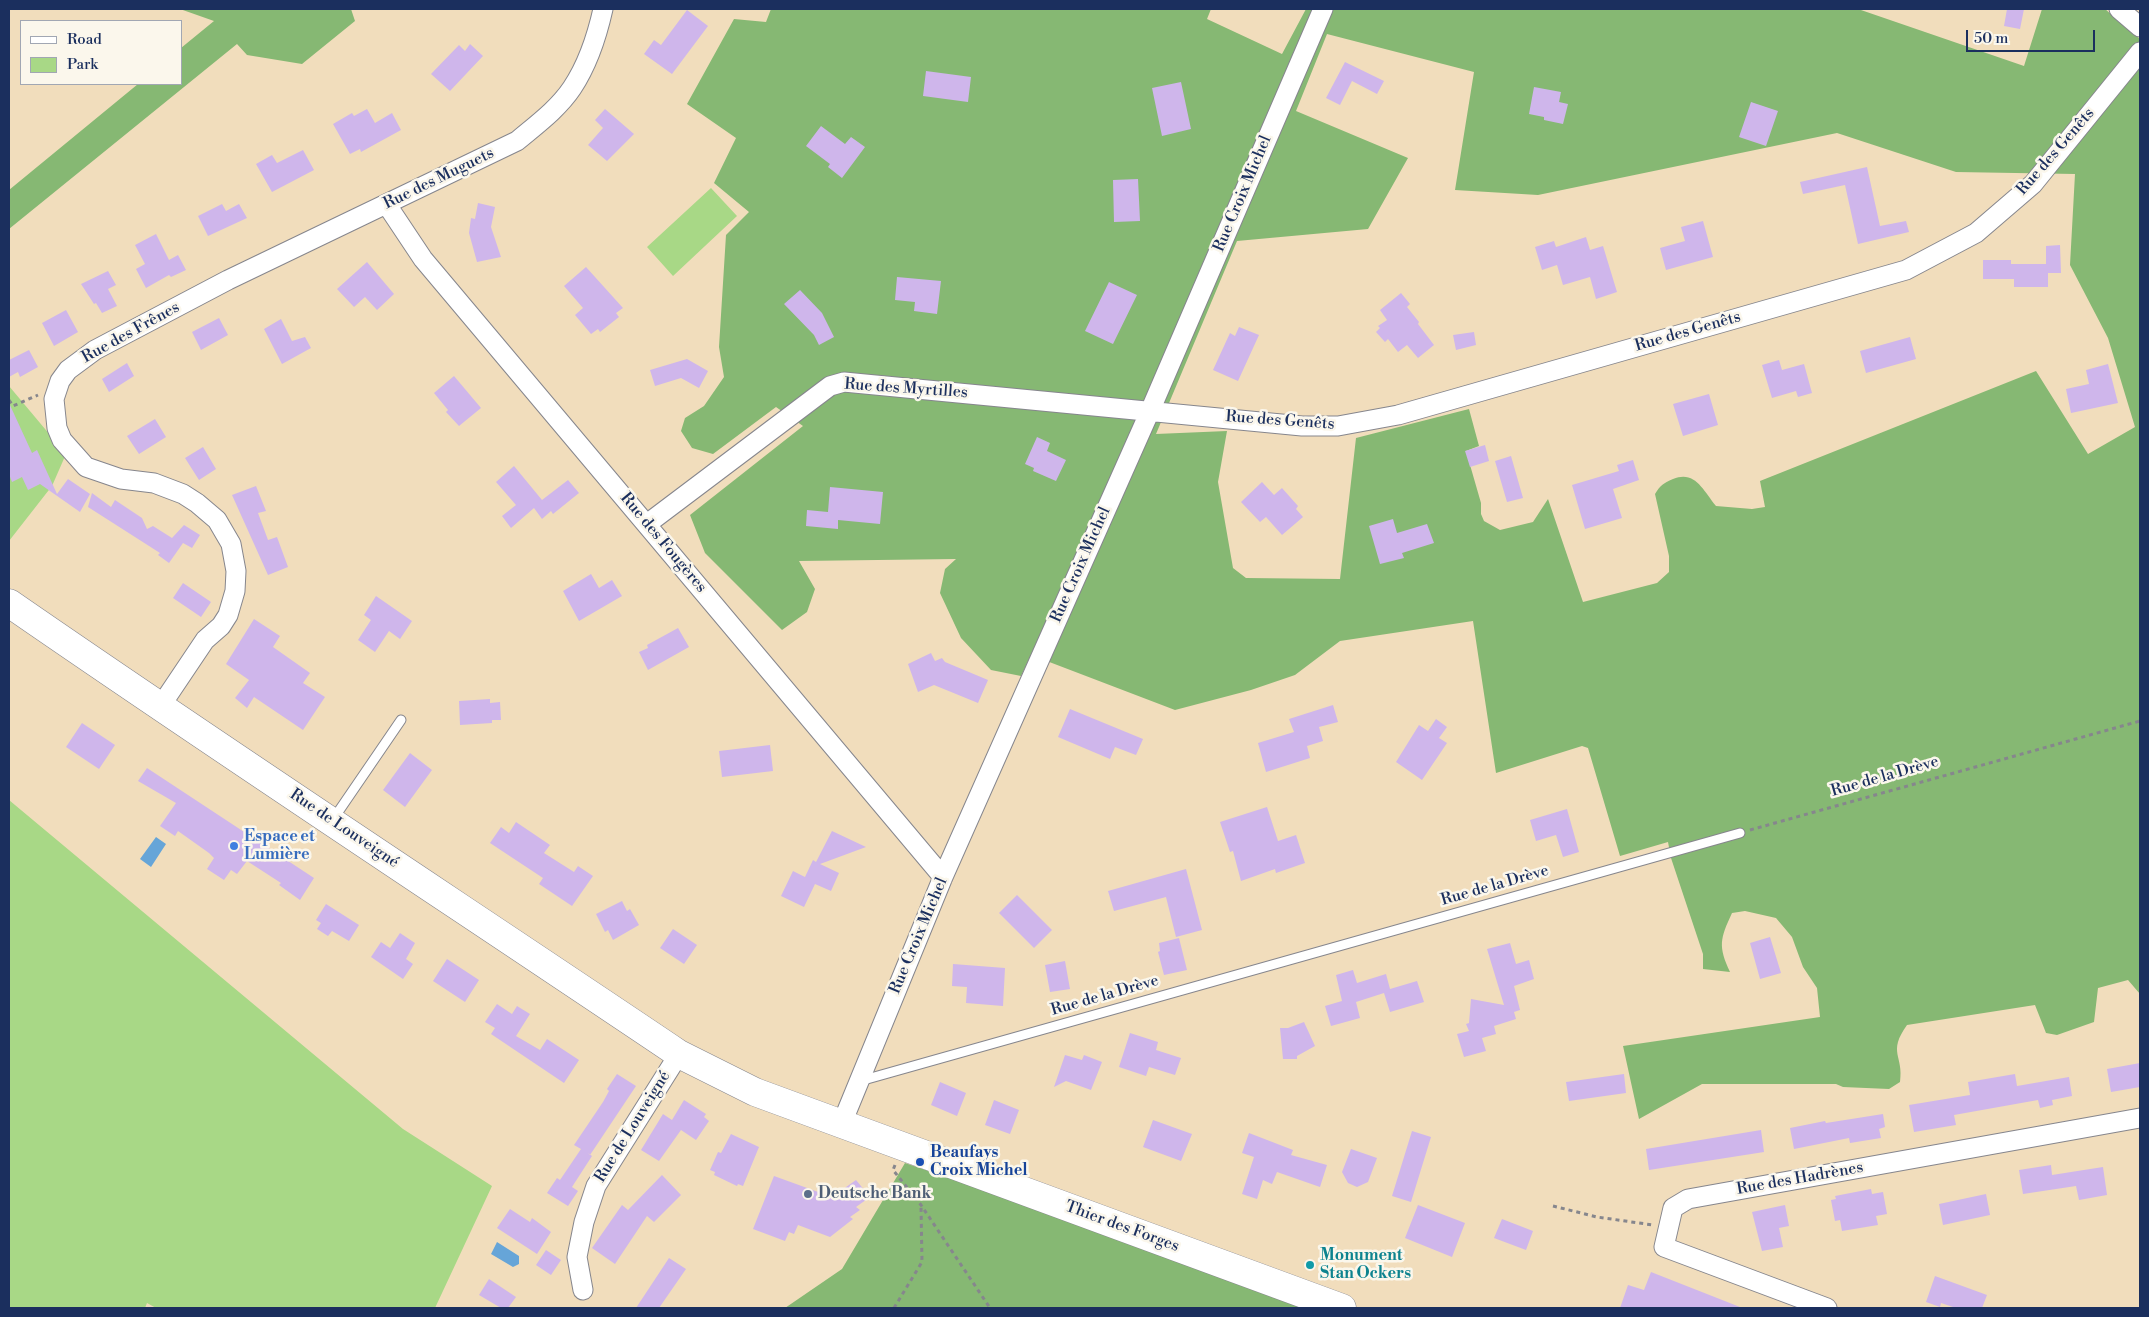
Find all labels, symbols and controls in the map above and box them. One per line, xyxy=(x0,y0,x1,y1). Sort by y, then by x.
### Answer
legend xyxy=(20,20,182,85)
scale bar xyxy=(1969,20,2098,52)
text: 50 m xyxy=(1974,29,2008,48)
text: Road xyxy=(67,30,102,49)
text: Park xyxy=(67,55,98,74)
street label: Rue des Genêts xyxy=(2013,105,2099,199)
street label: Rue Croix Michel xyxy=(1210,133,1276,255)
street label: Rue des Muguets xyxy=(381,144,497,214)
street label: Rue des Frênes xyxy=(79,298,183,368)
street label: Rue des Genêts xyxy=(1633,308,1743,356)
street label: Rue des Myrtilles xyxy=(844,375,968,403)
street label: Rue des Genêts xyxy=(1225,408,1335,434)
street label: Rue des Fougères xyxy=(616,489,710,597)
street label: Rue Croix Michel xyxy=(1047,504,1115,626)
street label: Rue de la Drève xyxy=(1829,752,1941,802)
street label: Rue de Louveigné xyxy=(286,785,402,873)
place label: Espace et Lumière xyxy=(244,827,315,865)
marker: Espace et Lumière xyxy=(228,840,240,852)
street label: Rue de la Drève xyxy=(1439,861,1551,911)
street label: Rue Croix Michel xyxy=(886,875,952,997)
street label: Rue de la Drève xyxy=(1049,971,1161,1021)
street label: Rue de Louveigné xyxy=(591,1068,675,1186)
place label: Beaufays Croix Michel xyxy=(930,1143,1028,1181)
marker: Beaufays Croix Michel xyxy=(914,1156,926,1168)
street label: Rue des Hadrènes xyxy=(1735,1158,1865,1200)
place label: Deutsche Bank xyxy=(818,1184,931,1204)
marker: Deutsche Bank xyxy=(802,1188,814,1200)
street label: Thier des Forges xyxy=(1062,1197,1182,1257)
place label: Monument Stan Ockers xyxy=(1320,1246,1411,1284)
marker: Monument Stan Ockers xyxy=(1304,1259,1316,1271)

